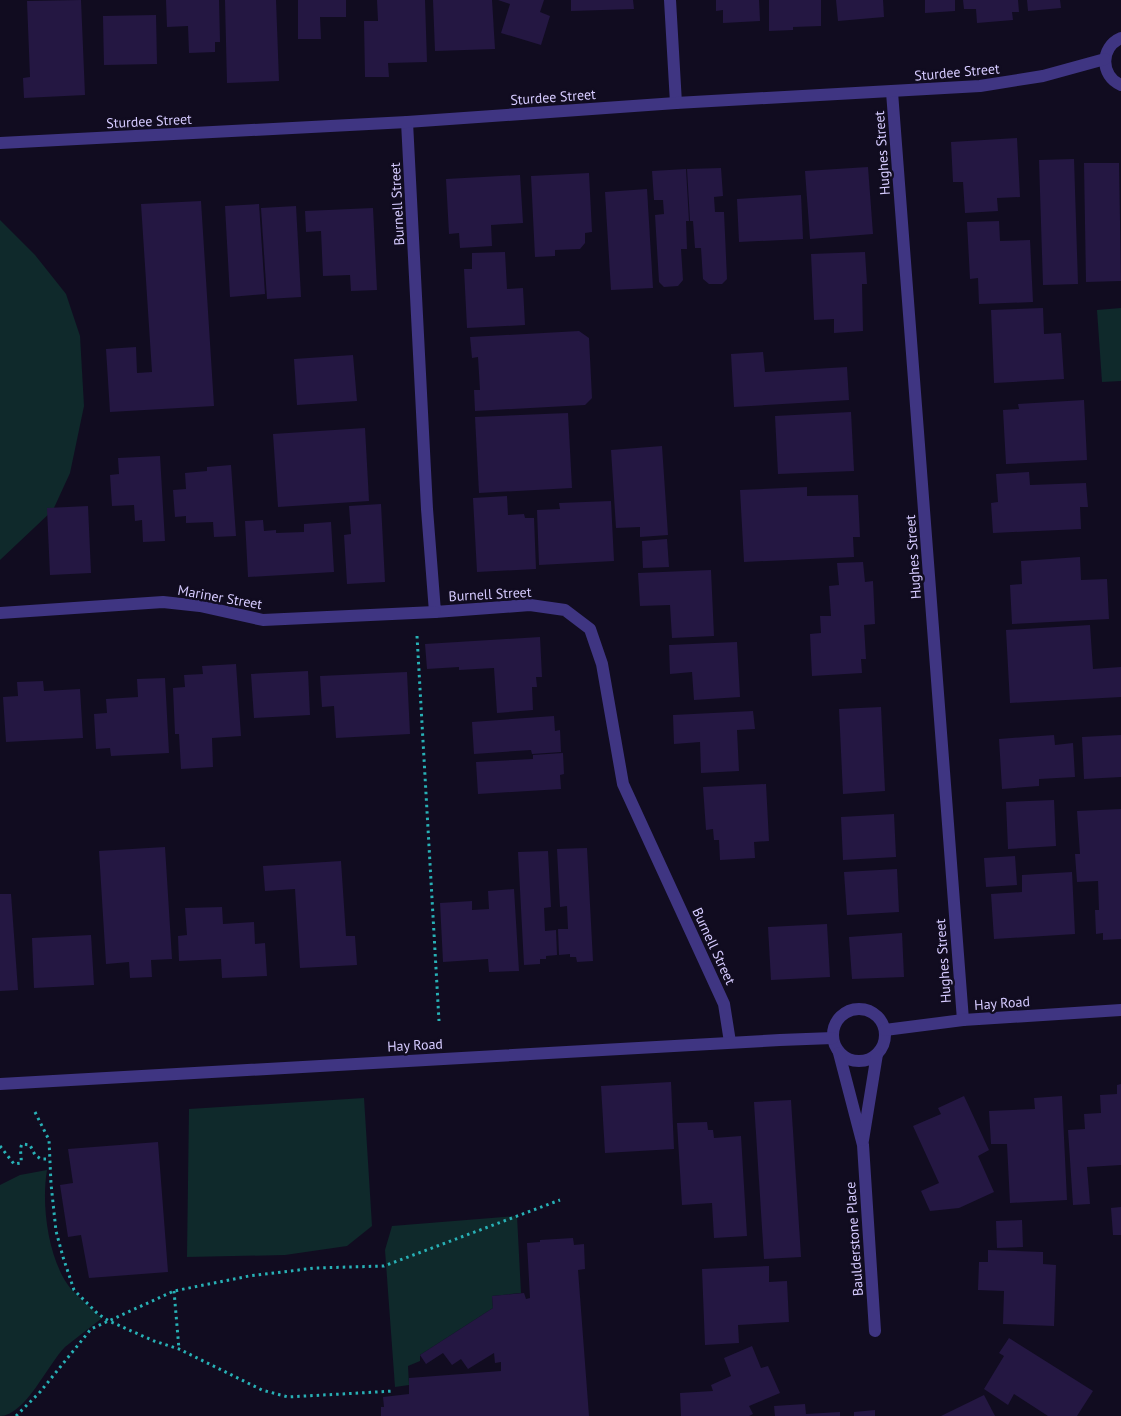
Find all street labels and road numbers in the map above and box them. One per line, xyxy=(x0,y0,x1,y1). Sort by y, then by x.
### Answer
street label: Sturdee Street xyxy=(914,59,1001,85)
street label: Sturdee Street xyxy=(510,85,597,109)
street label: Sturdee Street xyxy=(106,110,192,132)
street label: Hughes Street xyxy=(870,110,894,196)
street label: Burnell Street xyxy=(386,162,408,246)
street label: Hughes Street xyxy=(901,514,925,600)
street label: Mariner Street xyxy=(176,581,264,613)
street label: Burnell Street xyxy=(448,583,532,605)
street label: Burnell Street xyxy=(688,905,740,988)
street label: Hughes Street xyxy=(931,918,955,1004)
street label: Hay Road xyxy=(974,992,1030,1014)
street label: Hay Road xyxy=(387,1035,443,1055)
street label: Baulderstone Place xyxy=(841,1181,867,1297)

